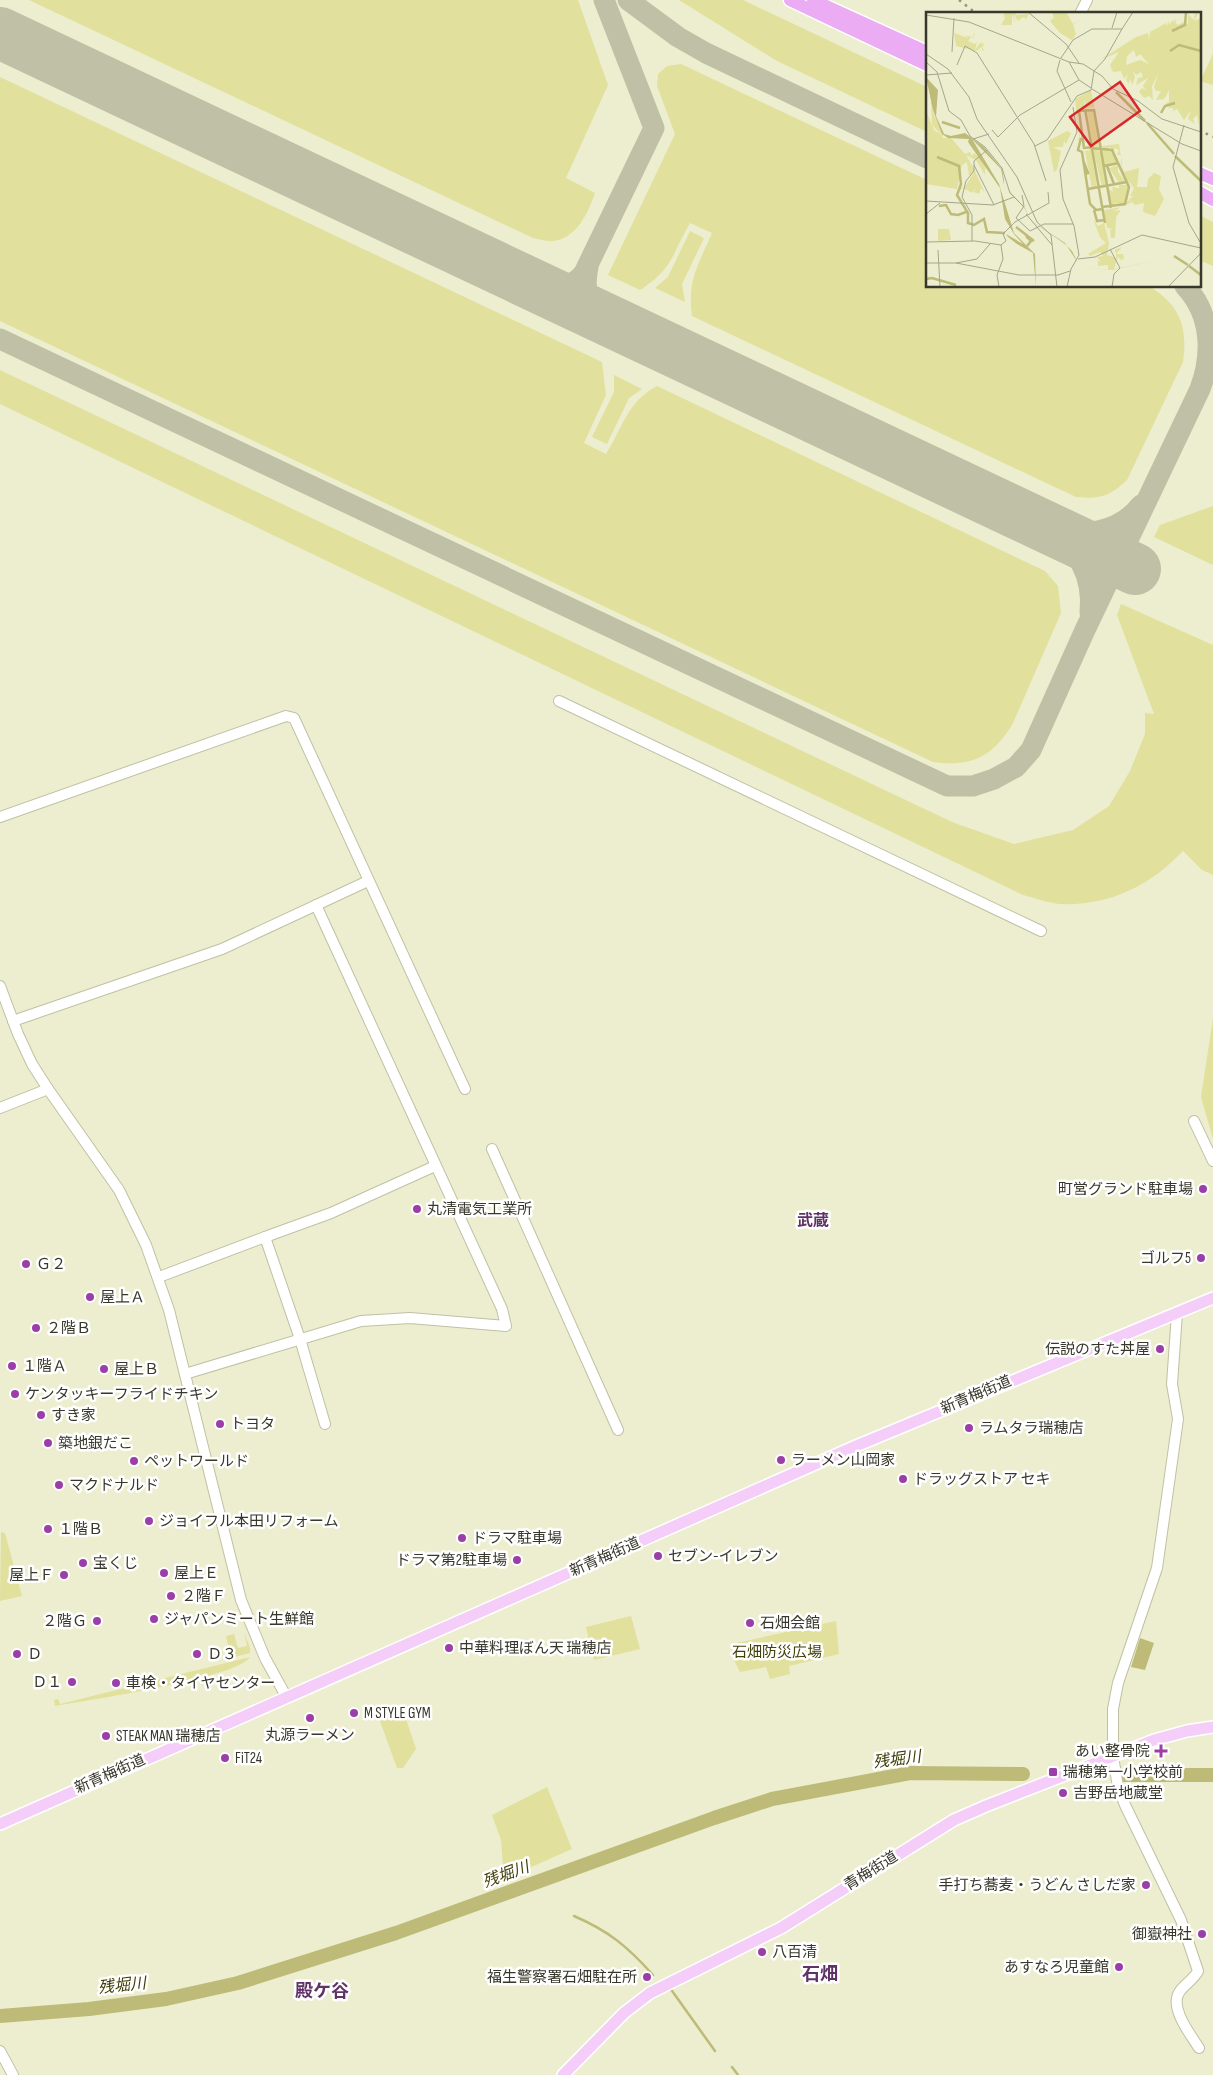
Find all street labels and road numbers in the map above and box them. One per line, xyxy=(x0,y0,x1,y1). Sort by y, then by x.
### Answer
street label: 新青梅街道 xyxy=(938,1372,1014,1418)
street label: 新青梅街道 xyxy=(567,1533,643,1581)
street label: 新青梅街道 xyxy=(72,1750,148,1798)
street label: 青梅街道 xyxy=(841,1847,901,1895)

